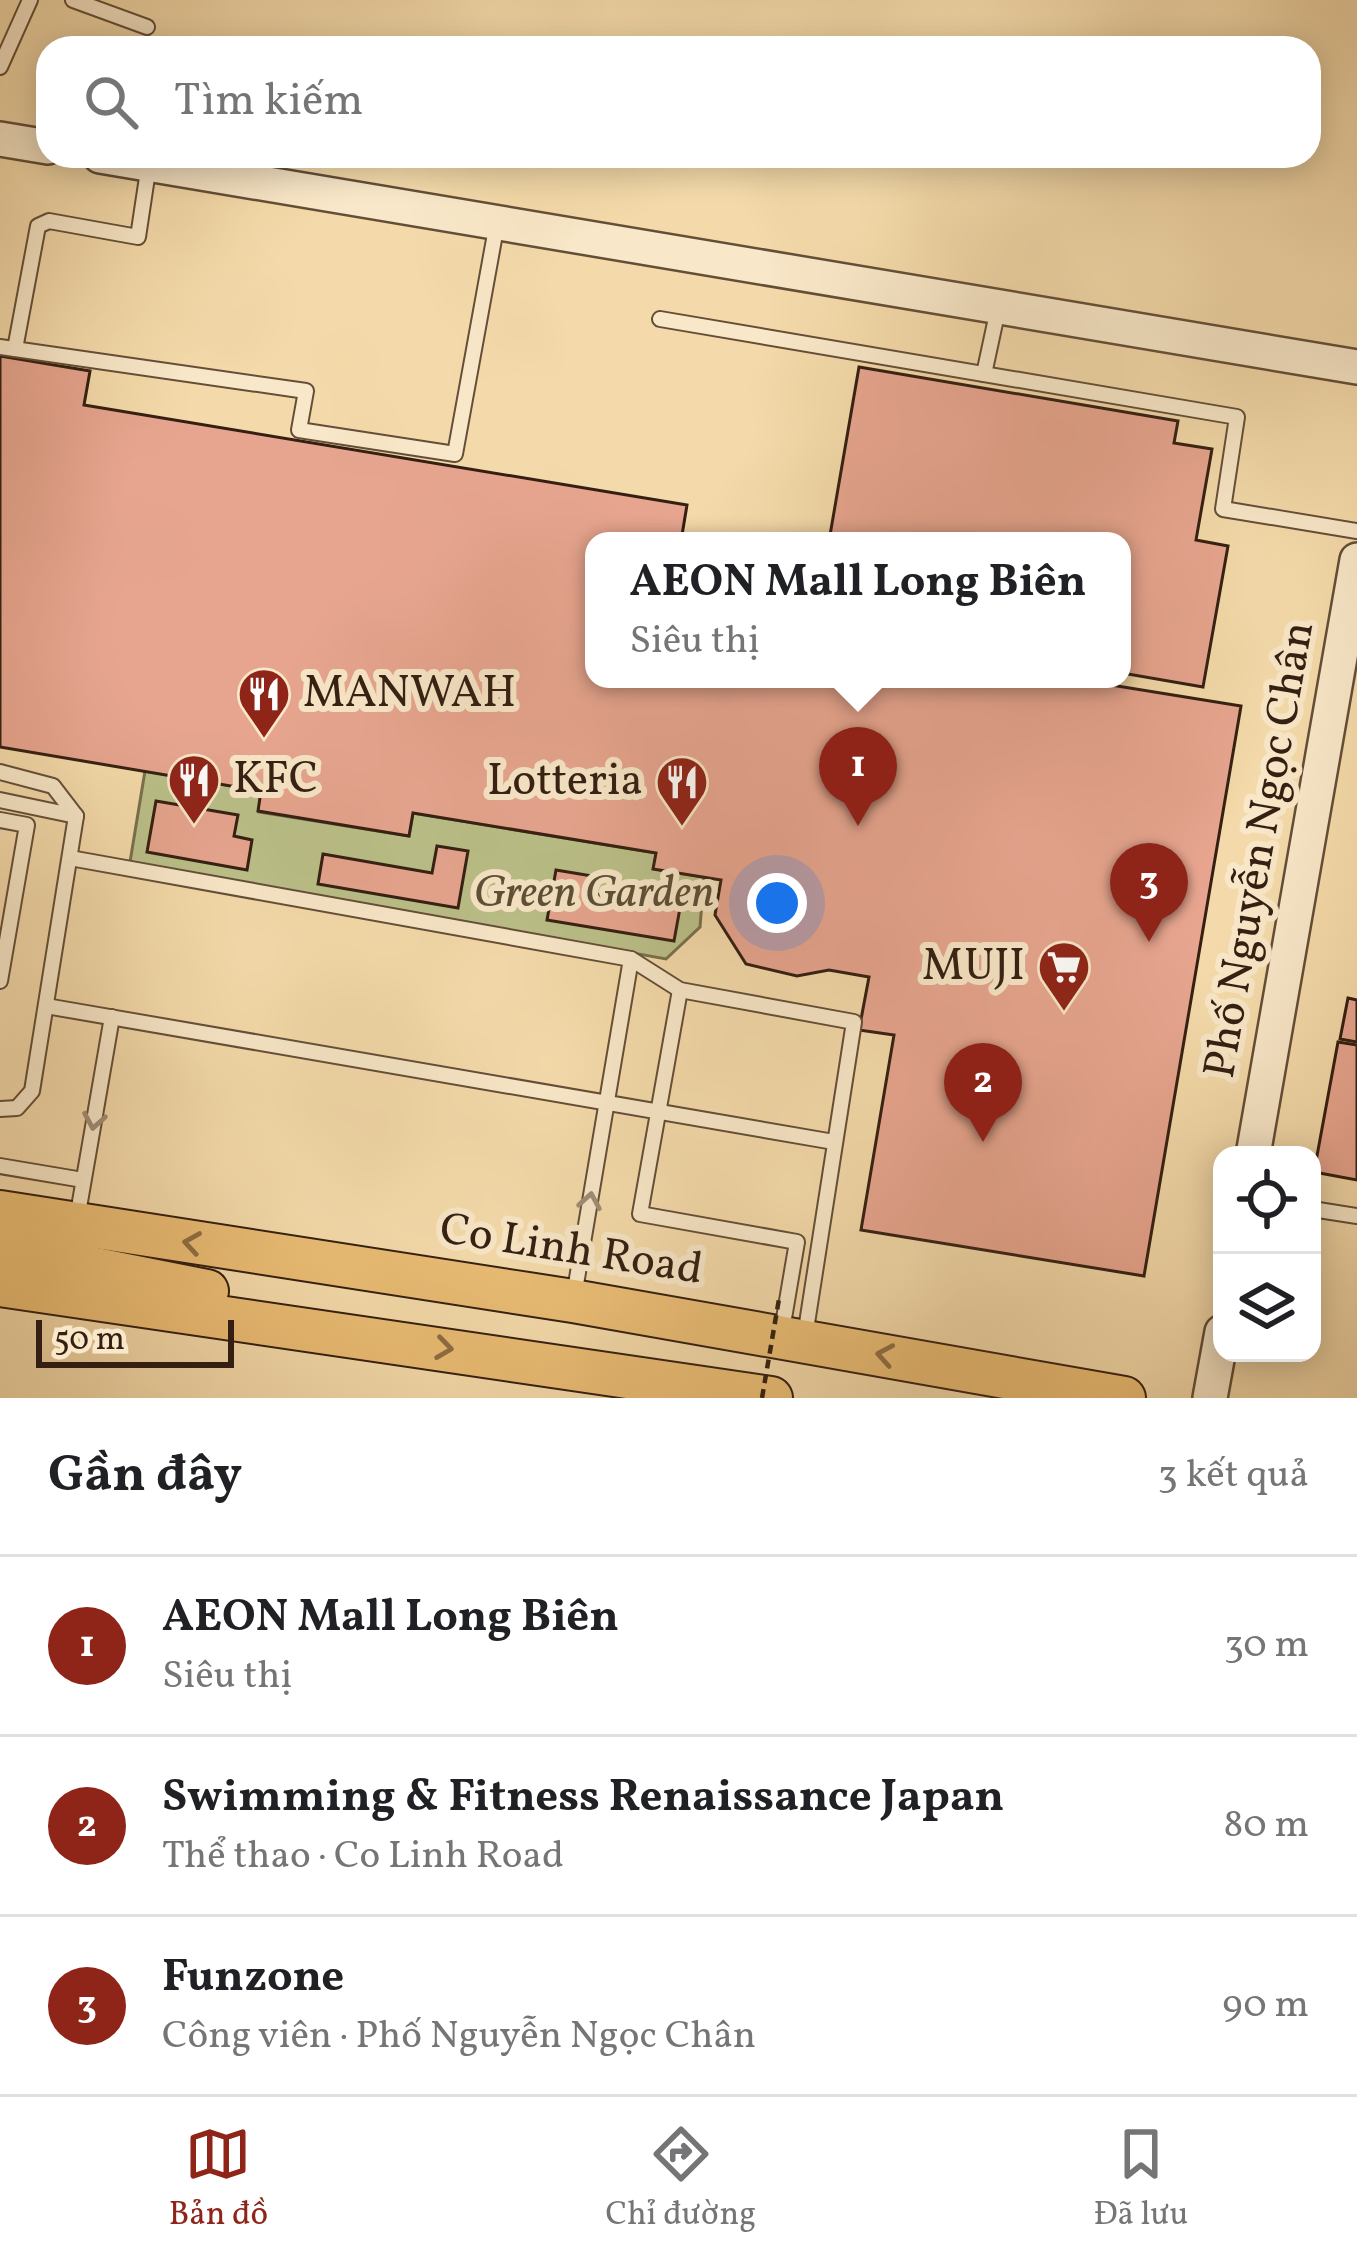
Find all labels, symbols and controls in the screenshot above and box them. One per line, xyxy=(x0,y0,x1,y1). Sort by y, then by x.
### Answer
search box xyxy=(36,36,1321,168)
icon: search xyxy=(78,69,144,135)
text: Tìm kiếm xyxy=(174,71,363,134)
popup xyxy=(585,532,1131,688)
text: AEON Mall Long Biên xyxy=(630,552,1086,615)
text: Siêu thị xyxy=(630,615,760,669)
street label: Phố Nguyễn Ngọc Chân xyxy=(1190,617,1332,1083)
place label: MANWAH xyxy=(303,663,516,726)
restaurant icon: MANWAH xyxy=(236,666,292,740)
pin: 1 xyxy=(819,727,897,826)
place label: KFC xyxy=(233,749,318,812)
place label: Lotteria xyxy=(487,751,643,814)
restaurant icon: KFC xyxy=(166,752,222,826)
restaurant icon: Lotteria xyxy=(654,754,710,828)
pin: 3 xyxy=(1110,843,1188,942)
park label: Green Garden xyxy=(474,863,714,926)
your location xyxy=(747,873,807,933)
place label: MUJI xyxy=(922,936,1025,999)
supermarket icon: MUJI xyxy=(1036,939,1092,1013)
pin: 2 xyxy=(944,1043,1022,1142)
one-way arrow xyxy=(82,1110,107,1130)
map controls xyxy=(1213,1146,1321,1362)
button: locate xyxy=(1213,1146,1321,1254)
one-way arrow xyxy=(576,1192,601,1212)
street label: Co Linh Road xyxy=(435,1199,707,1303)
one-way arrow xyxy=(182,1231,201,1257)
button: layers xyxy=(1213,1254,1321,1362)
scale bar xyxy=(36,1314,234,1367)
text: 50 m xyxy=(54,1318,125,1364)
one-way arrow xyxy=(434,1334,454,1360)
one-way arrow xyxy=(875,1343,895,1369)
text: Gần đây xyxy=(48,1441,242,1512)
text: 3 kết quả xyxy=(1158,1449,1309,1503)
text: AEON Mall Long Biên xyxy=(162,1587,619,1650)
text: 1 xyxy=(79,1619,95,1673)
text: 30 m xyxy=(1224,1619,1309,1673)
text: Siêu thị xyxy=(162,1650,292,1704)
text: Swimming & Fitness Renaissance Japan xyxy=(162,1767,1004,1830)
text: 2 xyxy=(77,1799,97,1853)
text: 80 m xyxy=(1223,1799,1309,1853)
text: Thể thao · Co Linh Road xyxy=(162,1830,564,1884)
text: Funzone xyxy=(162,1947,344,2010)
text: 3 xyxy=(77,1979,97,2033)
text: 90 m xyxy=(1222,1979,1309,2033)
text: Công viên · Phố Nguyễn Ngọc Chân xyxy=(162,2010,756,2064)
tab: Bản đồ xyxy=(169,2121,268,2239)
tab: Chỉ đường xyxy=(605,2121,756,2239)
tab: Đã lưu xyxy=(1093,2121,1188,2239)

